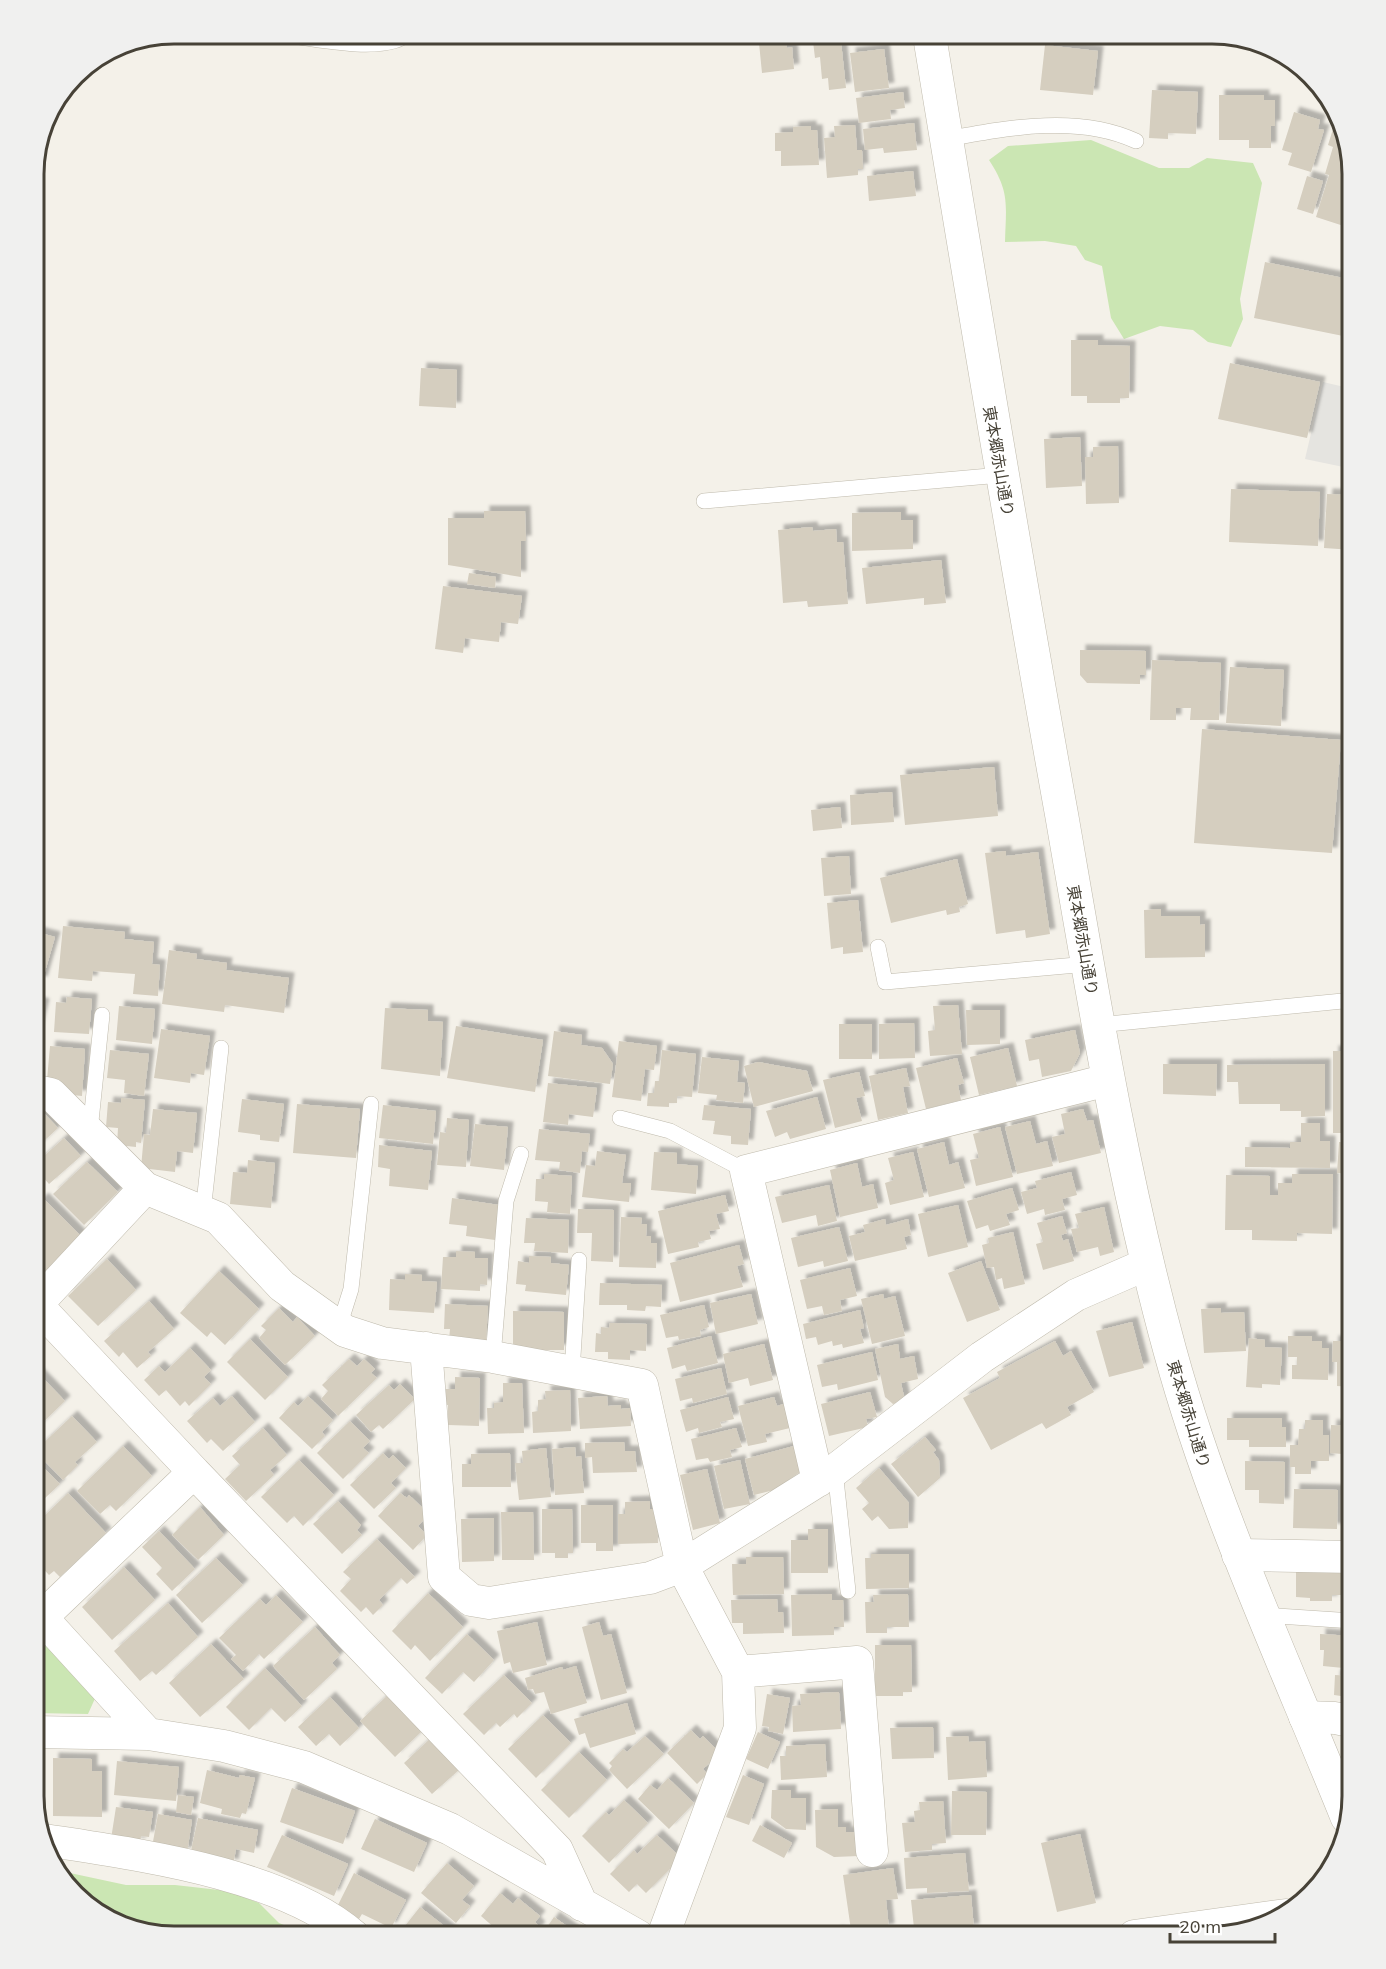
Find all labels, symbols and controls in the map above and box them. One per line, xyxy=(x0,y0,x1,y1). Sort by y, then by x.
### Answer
street label: 東本郷赤山通り xyxy=(979,404,1019,518)
street label: 東本郷赤山通り xyxy=(1063,883,1103,997)
street label: 東本郷赤山通り xyxy=(1163,1358,1215,1470)
scale bar xyxy=(1170,1906,1275,1944)
text: 20 m xyxy=(1179,1915,1221,1938)

